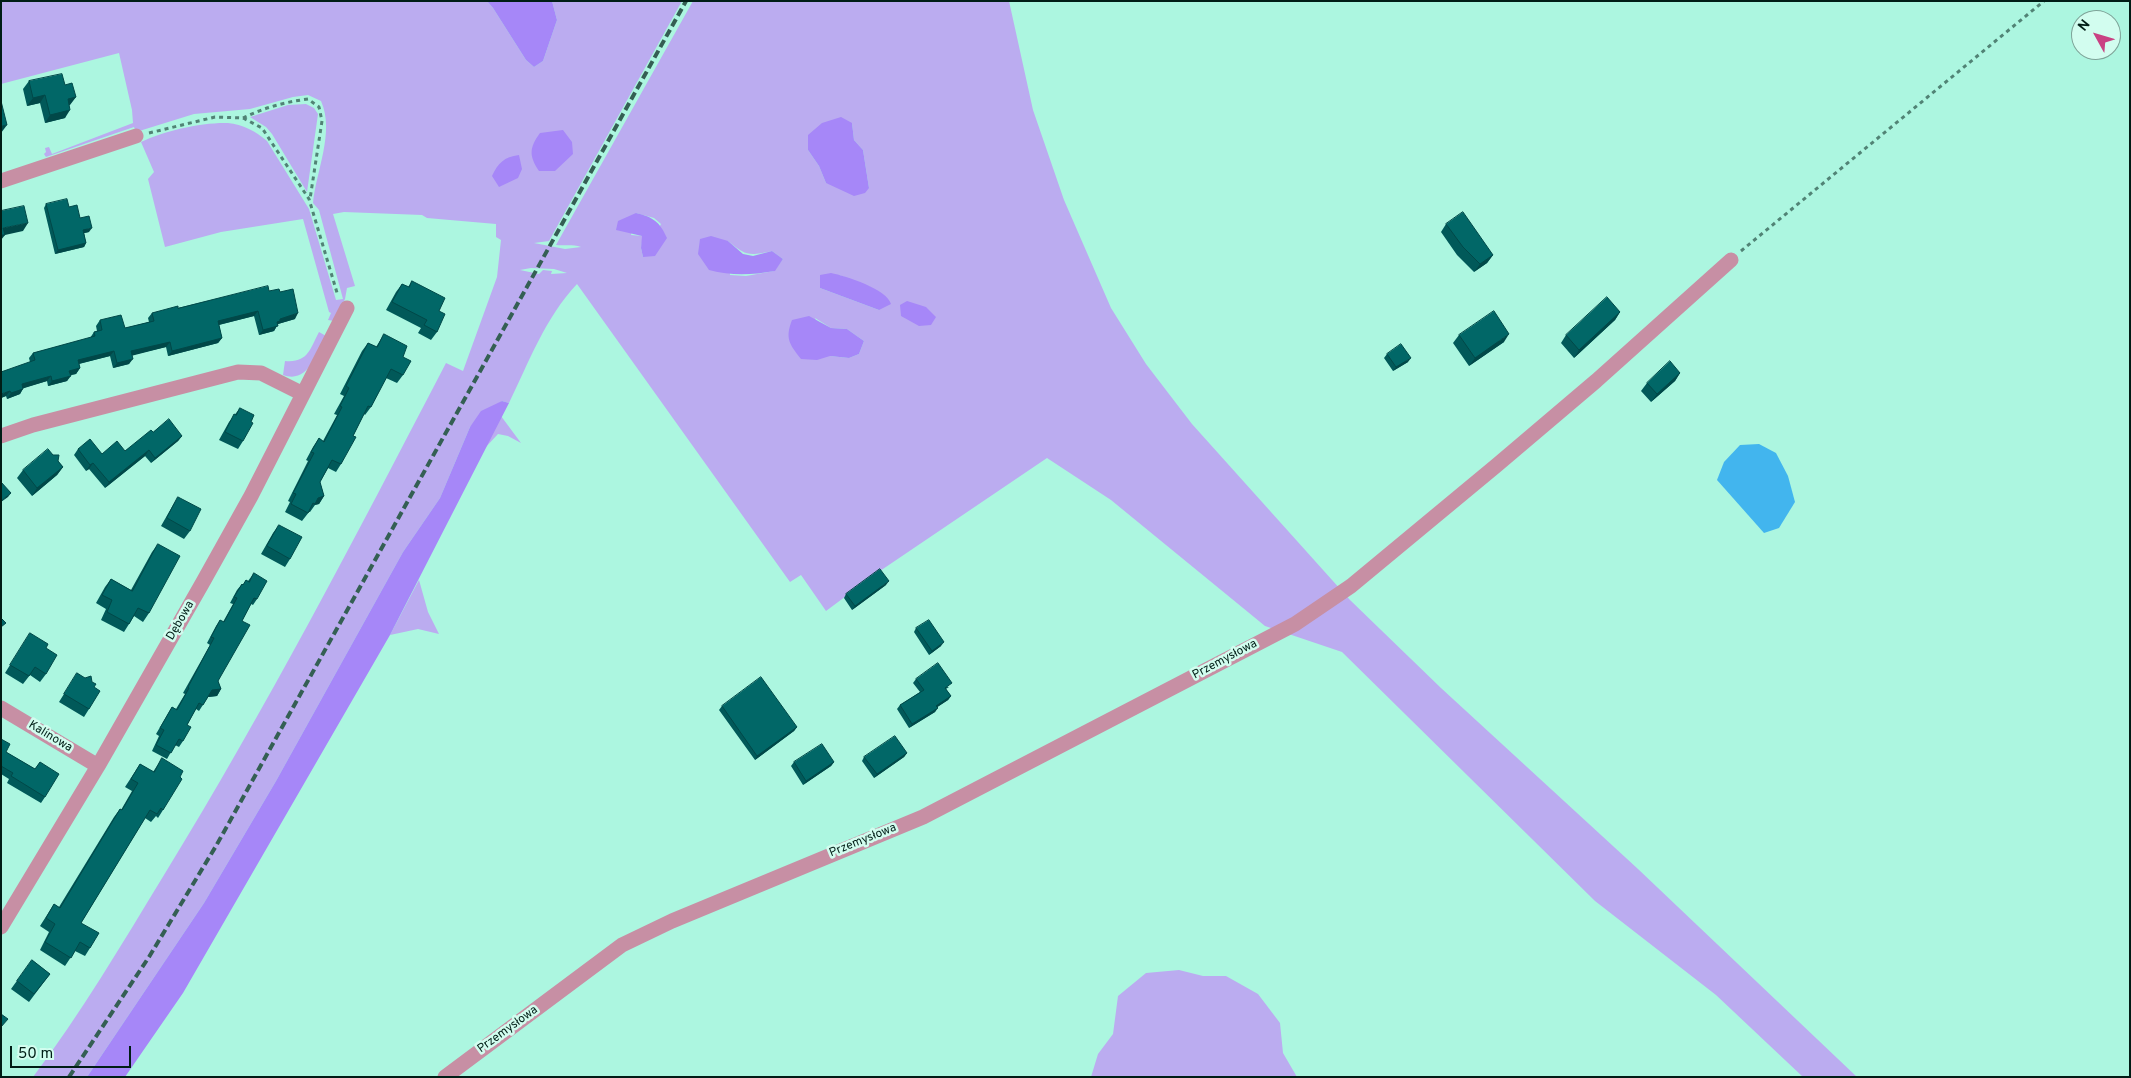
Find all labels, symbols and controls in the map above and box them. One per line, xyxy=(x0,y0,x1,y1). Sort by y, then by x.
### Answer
north arrow xyxy=(2071,10,2121,60)
text: N xyxy=(2075,17,2095,35)
street label: Dębowa xyxy=(164,599,198,643)
street label: Przemysłowa xyxy=(1190,637,1260,683)
street label: Kalinowa xyxy=(25,718,75,756)
street label: Przemysłowa xyxy=(827,821,899,861)
street label: Przemysłowa xyxy=(475,1003,541,1057)
scale bar xyxy=(12,1036,134,1068)
text: 50 m xyxy=(18,1045,53,1064)

